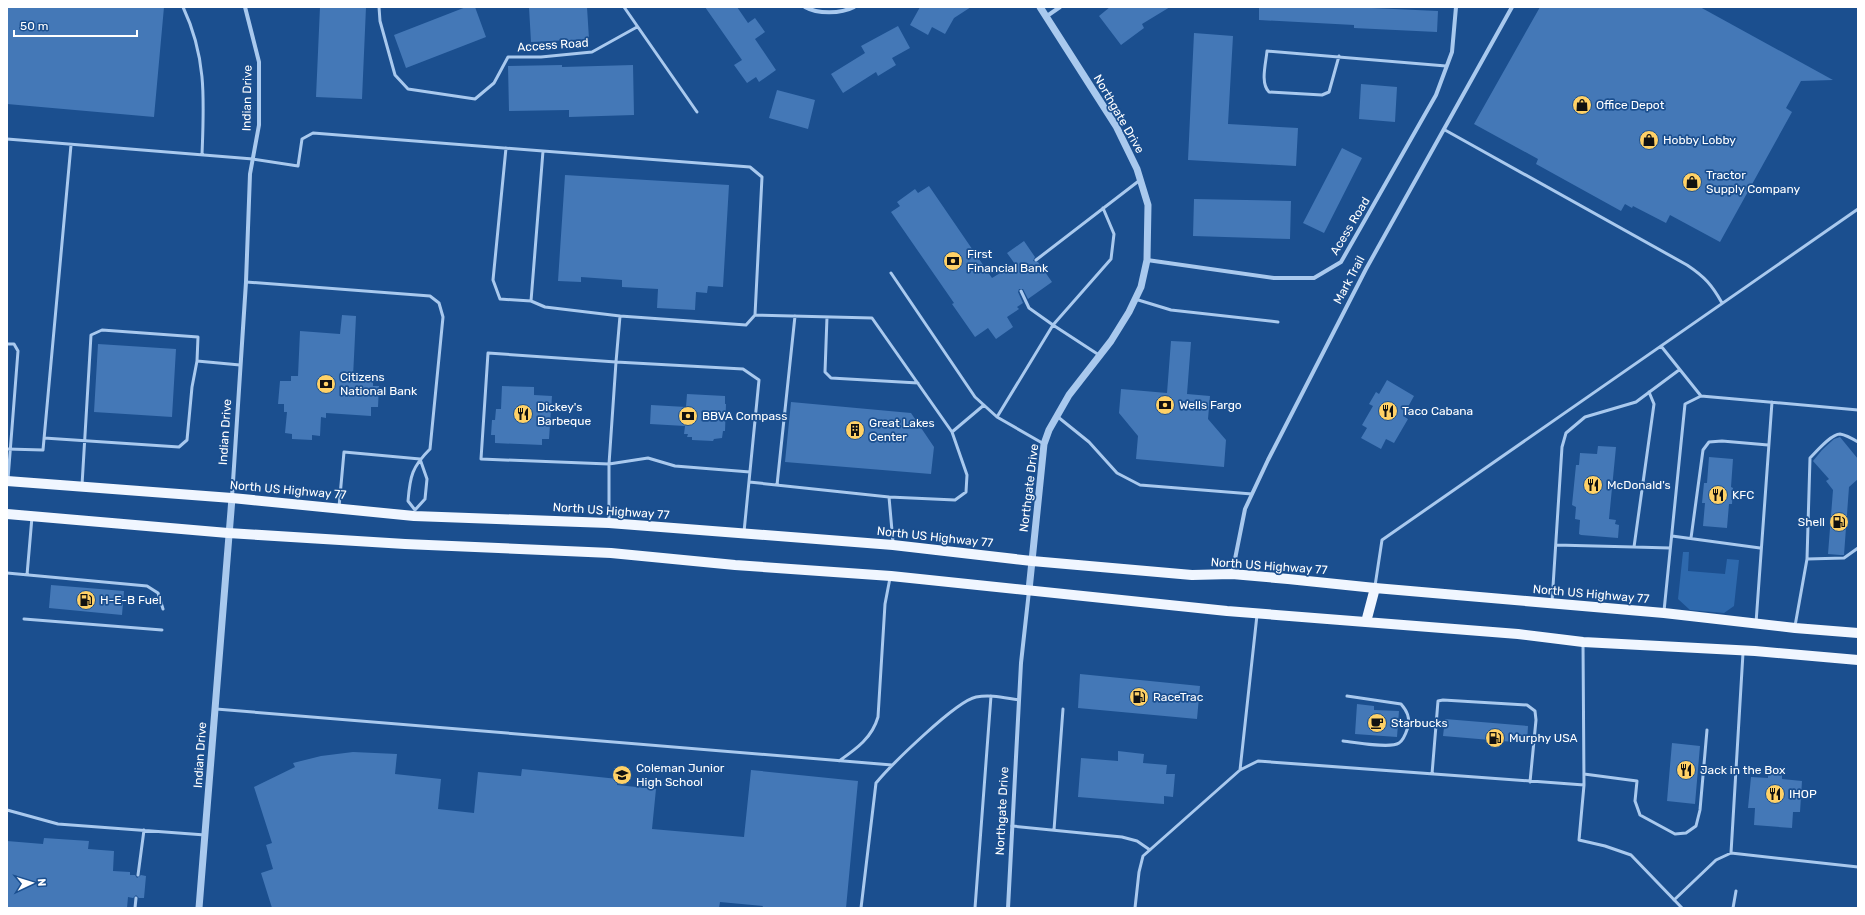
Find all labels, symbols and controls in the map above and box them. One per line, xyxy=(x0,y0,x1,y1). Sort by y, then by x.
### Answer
scale bar xyxy=(14,12,137,38)
text: 50 m xyxy=(20,19,48,33)
street label: Access Road xyxy=(517,36,589,54)
street label: Indian Drive xyxy=(239,64,255,131)
street label: Northgate Drive xyxy=(1091,72,1147,156)
shop icon: Office Depot xyxy=(1571,94,1593,116)
place label: Office Depot xyxy=(1596,98,1665,112)
shop icon: Hobby Lobby xyxy=(1638,129,1660,151)
place label: Hobby Lobby xyxy=(1663,133,1736,147)
place label: Tractor Supply Company xyxy=(1706,168,1801,196)
shop icon: Tractor Supply Company xyxy=(1681,171,1703,193)
street label: Acess Road xyxy=(1327,195,1373,257)
place label: First Financial Bank xyxy=(967,247,1049,275)
bank icon: First Financial Bank xyxy=(942,250,964,272)
street label: Mark Trail xyxy=(1331,254,1367,306)
place label: Citizens National Bank xyxy=(340,370,418,398)
bank icon: Citizens National Bank xyxy=(315,373,337,395)
bank icon: Wells Fargo xyxy=(1154,394,1176,416)
street label: Indian Drive xyxy=(216,398,234,466)
place label: Wells Fargo xyxy=(1179,398,1242,412)
place label: Dickey's Barbeque xyxy=(537,400,591,428)
restaurant icon: Taco Cabana xyxy=(1377,400,1399,422)
restaurant icon: Dickey's Barbeque xyxy=(512,403,534,425)
place label: Taco Cabana xyxy=(1402,404,1473,418)
bank icon: BBVA Compass xyxy=(677,405,699,427)
place label: BBVA Compass xyxy=(702,409,787,423)
place label: Great Lakes Center xyxy=(869,416,935,444)
building icon: Great Lakes Center xyxy=(844,419,866,441)
street label: Northgate Drive xyxy=(1017,443,1041,533)
restaurant icon: McDonald's xyxy=(1582,474,1604,496)
street label: North US Highway 77 xyxy=(229,478,347,502)
place label: McDonald's xyxy=(1607,478,1671,492)
restaurant icon: KFC xyxy=(1707,484,1729,506)
place label: KFC xyxy=(1732,488,1754,502)
street label: North US Highway 77 xyxy=(552,500,670,522)
fuel station icon: Shell xyxy=(1828,511,1850,533)
place label: Shell xyxy=(1798,515,1825,529)
street label: North US Highway 77 xyxy=(876,524,994,550)
street label: North US Highway 77 xyxy=(1210,555,1328,577)
street label: North US Highway 77 xyxy=(1532,582,1650,606)
fuel station icon: H-E-B Fuel xyxy=(75,589,97,611)
place label: H-E-B Fuel xyxy=(100,593,162,607)
fuel station icon: RaceTrac xyxy=(1128,686,1150,708)
place label: RaceTrac xyxy=(1153,690,1204,704)
cafe icon: Starbucks xyxy=(1366,712,1388,734)
place label: Starbucks xyxy=(1391,716,1448,730)
street label: Indian Drive xyxy=(191,721,209,789)
fuel station icon: Murphy USA xyxy=(1484,727,1506,749)
place label: Murphy USA xyxy=(1509,731,1578,745)
restaurant icon: Jack in the Box xyxy=(1675,759,1697,781)
place label: Coleman Junior High School xyxy=(636,761,725,789)
place label: Jack in the Box xyxy=(1700,763,1786,777)
school or university icon: Coleman Junior High School xyxy=(611,764,633,786)
street label: Northgate Drive xyxy=(993,766,1011,856)
restaurant icon: IHOP xyxy=(1764,783,1786,805)
place label: IHOP xyxy=(1789,787,1817,801)
north arrow xyxy=(12,863,52,903)
text: N xyxy=(35,878,48,887)

